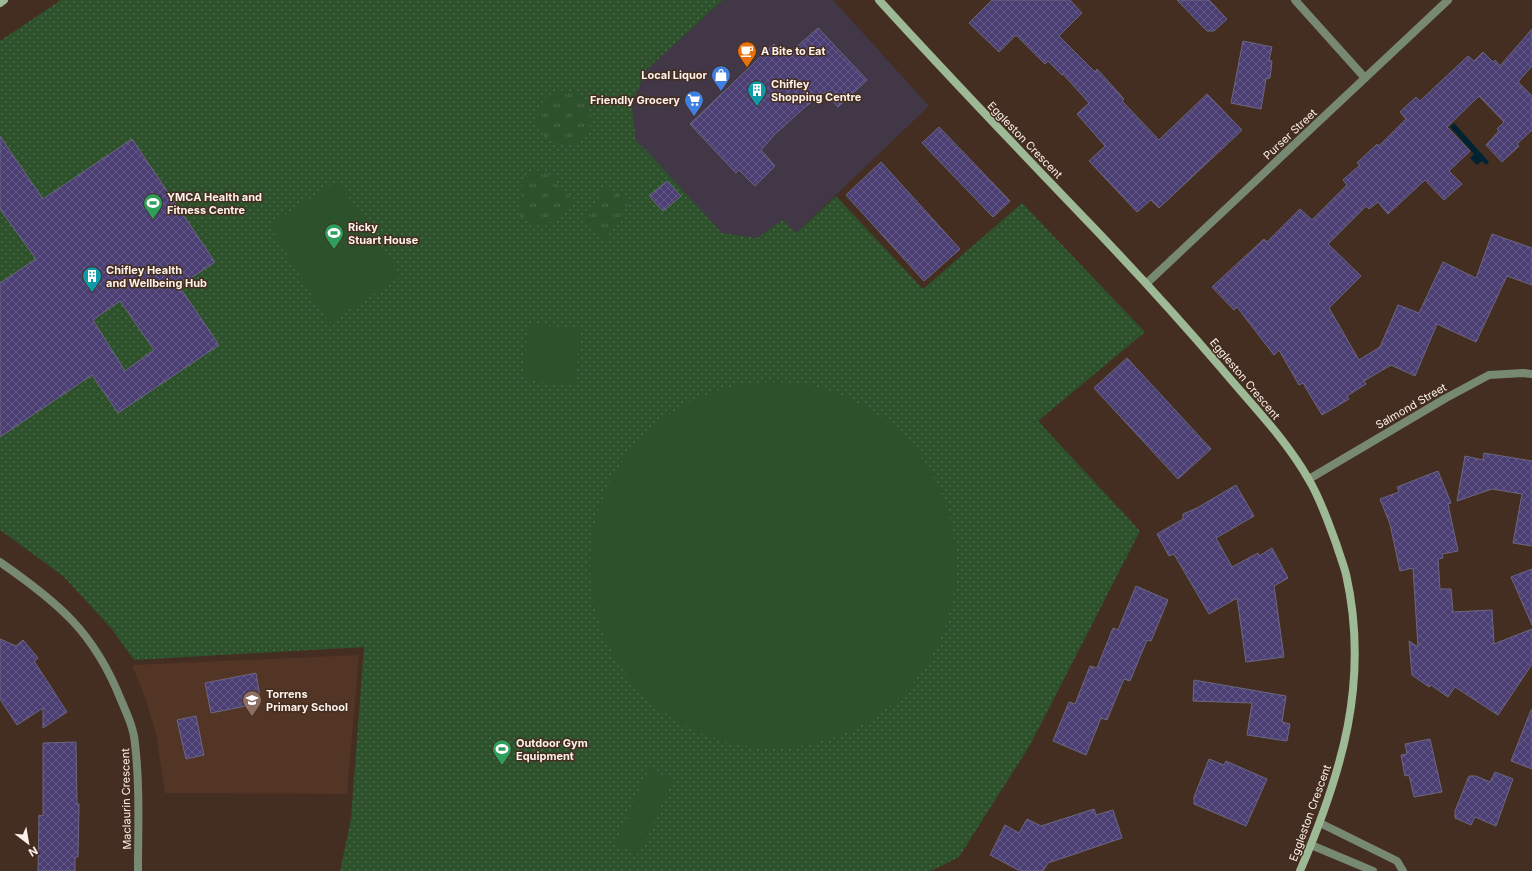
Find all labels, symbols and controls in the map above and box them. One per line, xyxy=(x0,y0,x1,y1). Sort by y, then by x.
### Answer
cafe icon: A Bite to Eat xyxy=(736,40,758,68)
place label: A Bite to Eat xyxy=(761,44,826,58)
shop icon: Local Liquor xyxy=(710,64,732,92)
place label: Local Liquor xyxy=(641,68,708,82)
place label: Chifley Shopping Centre xyxy=(771,77,862,104)
building icon: Chifley Shopping Centre xyxy=(746,79,768,107)
supermarket icon: Friendly Grocery xyxy=(683,89,705,117)
place label: Friendly Grocery xyxy=(590,93,680,107)
street label: Eggleston Crescent xyxy=(985,99,1066,182)
street label: Purser Street xyxy=(1260,105,1320,162)
place label: YMCA Health and Fitness Centre xyxy=(167,190,262,217)
sports icon: YMCA Health and Fitness Centre xyxy=(142,192,164,220)
place label: Ricky Stuart House xyxy=(348,220,419,247)
sports icon: Ricky Stuart House xyxy=(323,222,345,250)
place label: Chifley Health and Wellbeing Hub xyxy=(106,263,207,290)
building icon: Chifley Health and Wellbeing Hub xyxy=(81,265,103,293)
street label: Eggleston Crescent xyxy=(1207,336,1283,423)
street label: Salmond Street xyxy=(1373,380,1449,432)
place label: Torrens Primary School xyxy=(266,687,348,714)
school or university icon: Torrens Primary School xyxy=(241,689,263,717)
place label: Outdoor Gym Equipment xyxy=(516,736,588,763)
sports icon: Outdoor Gym Equipment xyxy=(491,738,513,766)
street label: Maclaurin Crescent xyxy=(118,748,134,850)
street label: Eggleston Crescent xyxy=(1286,762,1334,863)
north arrow xyxy=(8,823,48,863)
text: N xyxy=(26,843,40,860)

